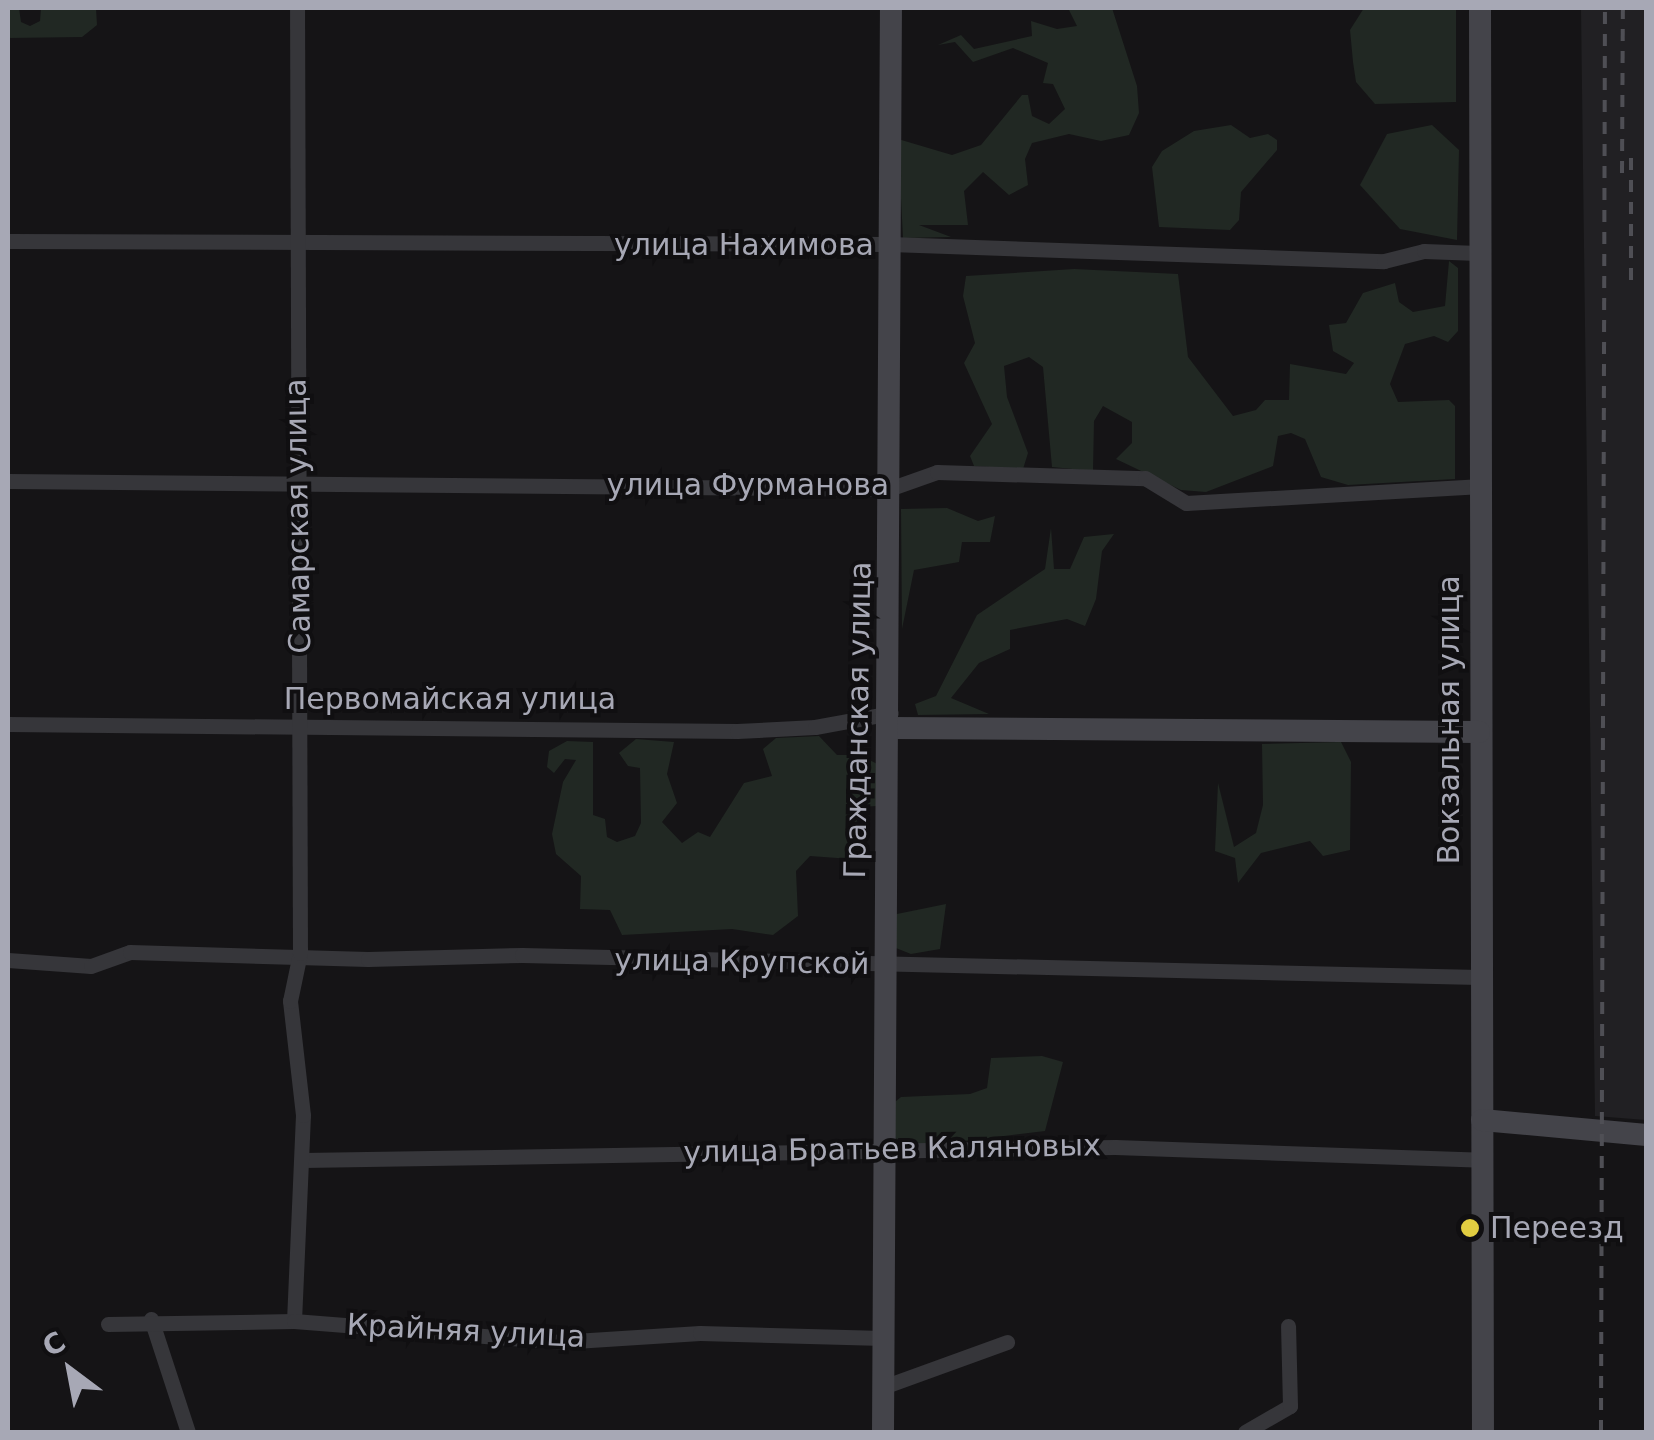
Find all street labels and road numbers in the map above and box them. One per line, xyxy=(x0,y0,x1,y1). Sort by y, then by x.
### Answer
street label: улица Нахимова xyxy=(614,227,874,263)
street label: Самарская улица xyxy=(278,378,318,654)
street label: улица Фурманова xyxy=(607,467,889,503)
street label: Гражданская улица xyxy=(837,561,879,879)
street label: Вокзальная улица xyxy=(1431,575,1467,865)
street label: Первомайская улица xyxy=(284,681,616,717)
street label: улица Крупской xyxy=(614,942,870,982)
street label: улица Братьев Каляновых xyxy=(683,1127,1101,1171)
street label: Крайняя улица xyxy=(346,1307,586,1355)

